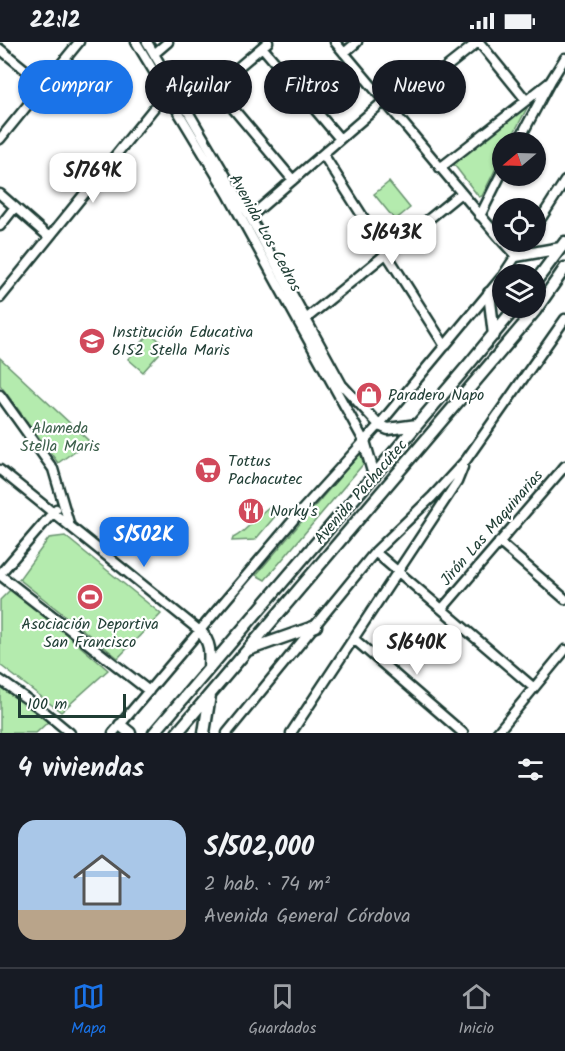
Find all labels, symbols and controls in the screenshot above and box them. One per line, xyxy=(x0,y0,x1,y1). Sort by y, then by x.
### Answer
text: 22:12 xyxy=(30,4,81,39)
chip: Comprar xyxy=(18,60,133,114)
chip: Alquilar xyxy=(145,60,252,114)
chip: Filtros xyxy=(264,60,360,114)
chip: Nuevo xyxy=(372,60,466,114)
north arrow xyxy=(492,132,546,186)
map controls xyxy=(492,132,546,318)
pin: S/769K xyxy=(44,153,142,204)
text: S/769K xyxy=(63,156,123,188)
street label: Avenida Los Cedros xyxy=(222,170,308,297)
button: locate xyxy=(492,198,546,252)
pin: S/643K xyxy=(343,215,441,266)
text: S/643K xyxy=(361,218,423,250)
button: layers xyxy=(492,264,546,318)
place label: Institución Educativa 6152 Stella Maris xyxy=(112,320,253,363)
school or university icon: Institución Educativa 6152 Stella Maris xyxy=(77,326,107,356)
shop icon: Paradero Napo xyxy=(354,380,384,410)
place label: Paradero Napo xyxy=(388,383,484,408)
park label: Alameda Stella Maris xyxy=(20,416,100,459)
street label: Avenida Pachacútec xyxy=(308,434,414,550)
place label: Tottus Pachacutec xyxy=(228,449,303,492)
supermarket icon: Tottus Pachacutec xyxy=(193,455,223,485)
street label: Jirón Las Maquinarias xyxy=(434,464,550,592)
restaurant icon: Norky's xyxy=(236,496,266,526)
place label: Norky's xyxy=(270,499,318,524)
pin: S/502K xyxy=(95,517,193,568)
text: S/502K xyxy=(114,520,174,552)
sports icon: Asociación Deportiva San Francisco xyxy=(75,582,105,612)
place label: Asociación Deportiva San Francisco xyxy=(21,612,159,655)
pin: S/640K xyxy=(368,625,466,676)
text: S/640K xyxy=(387,628,447,660)
scale bar xyxy=(18,691,126,718)
text: 100 m xyxy=(27,692,67,717)
text: 4 viviendas xyxy=(18,748,144,790)
icon: filters xyxy=(514,753,547,786)
text: S/502,000 xyxy=(204,827,314,869)
icon: home xyxy=(66,844,138,916)
text: 2 hab. · 74 m² xyxy=(204,869,330,901)
text: Avenida General Córdova xyxy=(204,901,411,933)
tab: Mapa xyxy=(71,980,106,1041)
tab: Guardados xyxy=(248,980,316,1041)
tab: Inicio xyxy=(458,980,494,1041)

